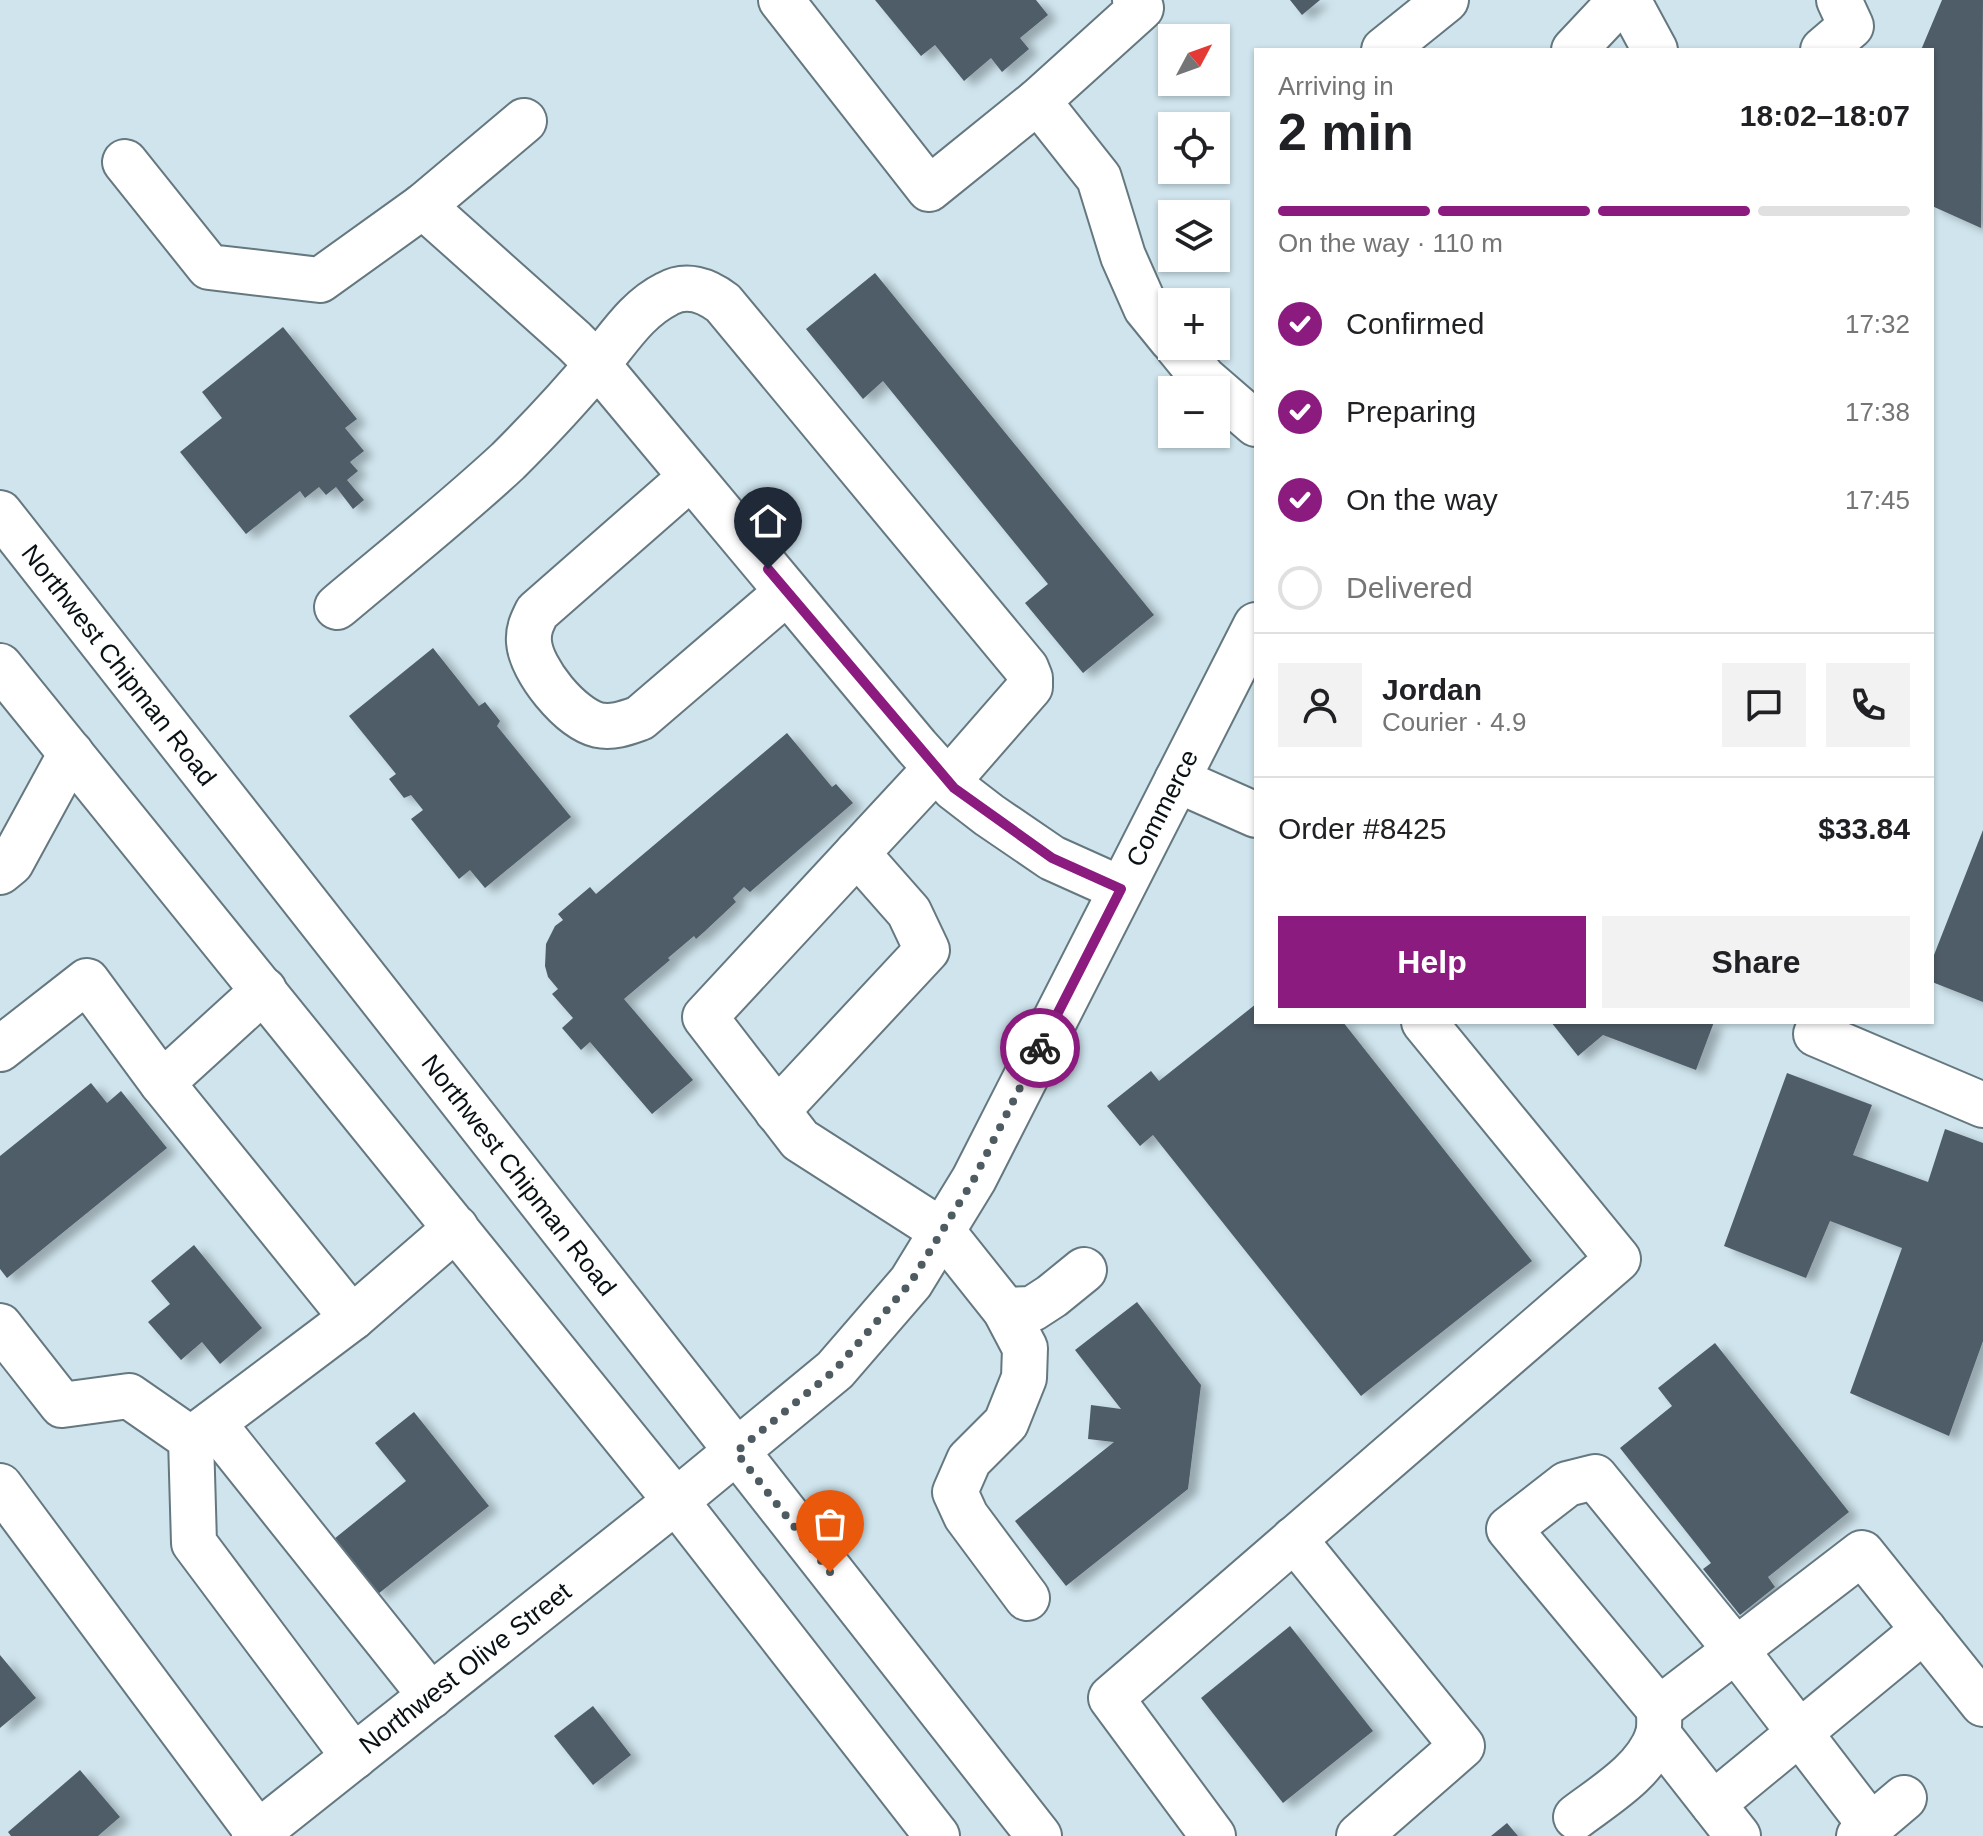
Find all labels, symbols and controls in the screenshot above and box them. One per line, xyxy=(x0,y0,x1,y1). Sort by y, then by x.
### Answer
north arrow xyxy=(1158,24,1230,96)
map controls xyxy=(1158,24,1230,448)
text: Arriving in xyxy=(1278,71,1394,101)
text: 18:02–18:07 xyxy=(1740,99,1910,132)
text: 2 min xyxy=(1278,103,1414,161)
button: locate xyxy=(1158,112,1230,184)
button: layers xyxy=(1158,200,1230,272)
text: On the way · 110 m xyxy=(1278,228,1503,258)
button: + xyxy=(1158,288,1230,360)
icon: check xyxy=(1278,302,1322,346)
text: Confirmed xyxy=(1346,307,1484,340)
text: 17:32 xyxy=(1845,309,1910,339)
button: − xyxy=(1158,376,1230,448)
icon: check xyxy=(1278,390,1322,434)
text: Preparing xyxy=(1346,395,1476,428)
text: 17:38 xyxy=(1845,397,1910,427)
icon: check xyxy=(1278,478,1322,522)
text: On the way xyxy=(1346,483,1498,516)
text: 17:45 xyxy=(1845,485,1910,515)
pin xyxy=(734,487,802,569)
icon: home xyxy=(746,499,790,543)
street label: Northwest Chipman Road xyxy=(16,538,222,792)
text: Delivered xyxy=(1346,571,1473,604)
button: person xyxy=(1278,663,1362,747)
button: chat xyxy=(1722,663,1806,747)
button: phone xyxy=(1826,663,1910,747)
text: Jordan xyxy=(1382,673,1482,706)
text: Courier · 4.9 xyxy=(1382,707,1527,737)
street label: Commerce xyxy=(1120,745,1204,871)
text: Order #8425 xyxy=(1278,812,1446,845)
text: $33.84 xyxy=(1818,812,1910,845)
button: Help xyxy=(1278,916,1586,1008)
button: Share xyxy=(1602,916,1910,1008)
courier xyxy=(1000,1008,1080,1088)
icon: bike xyxy=(1018,1026,1062,1070)
street label: Northwest Chipman Road xyxy=(416,1048,622,1302)
pin xyxy=(796,1490,864,1572)
icon: bag xyxy=(808,1502,852,1546)
street label: Northwest Olive Street xyxy=(353,1576,577,1760)

